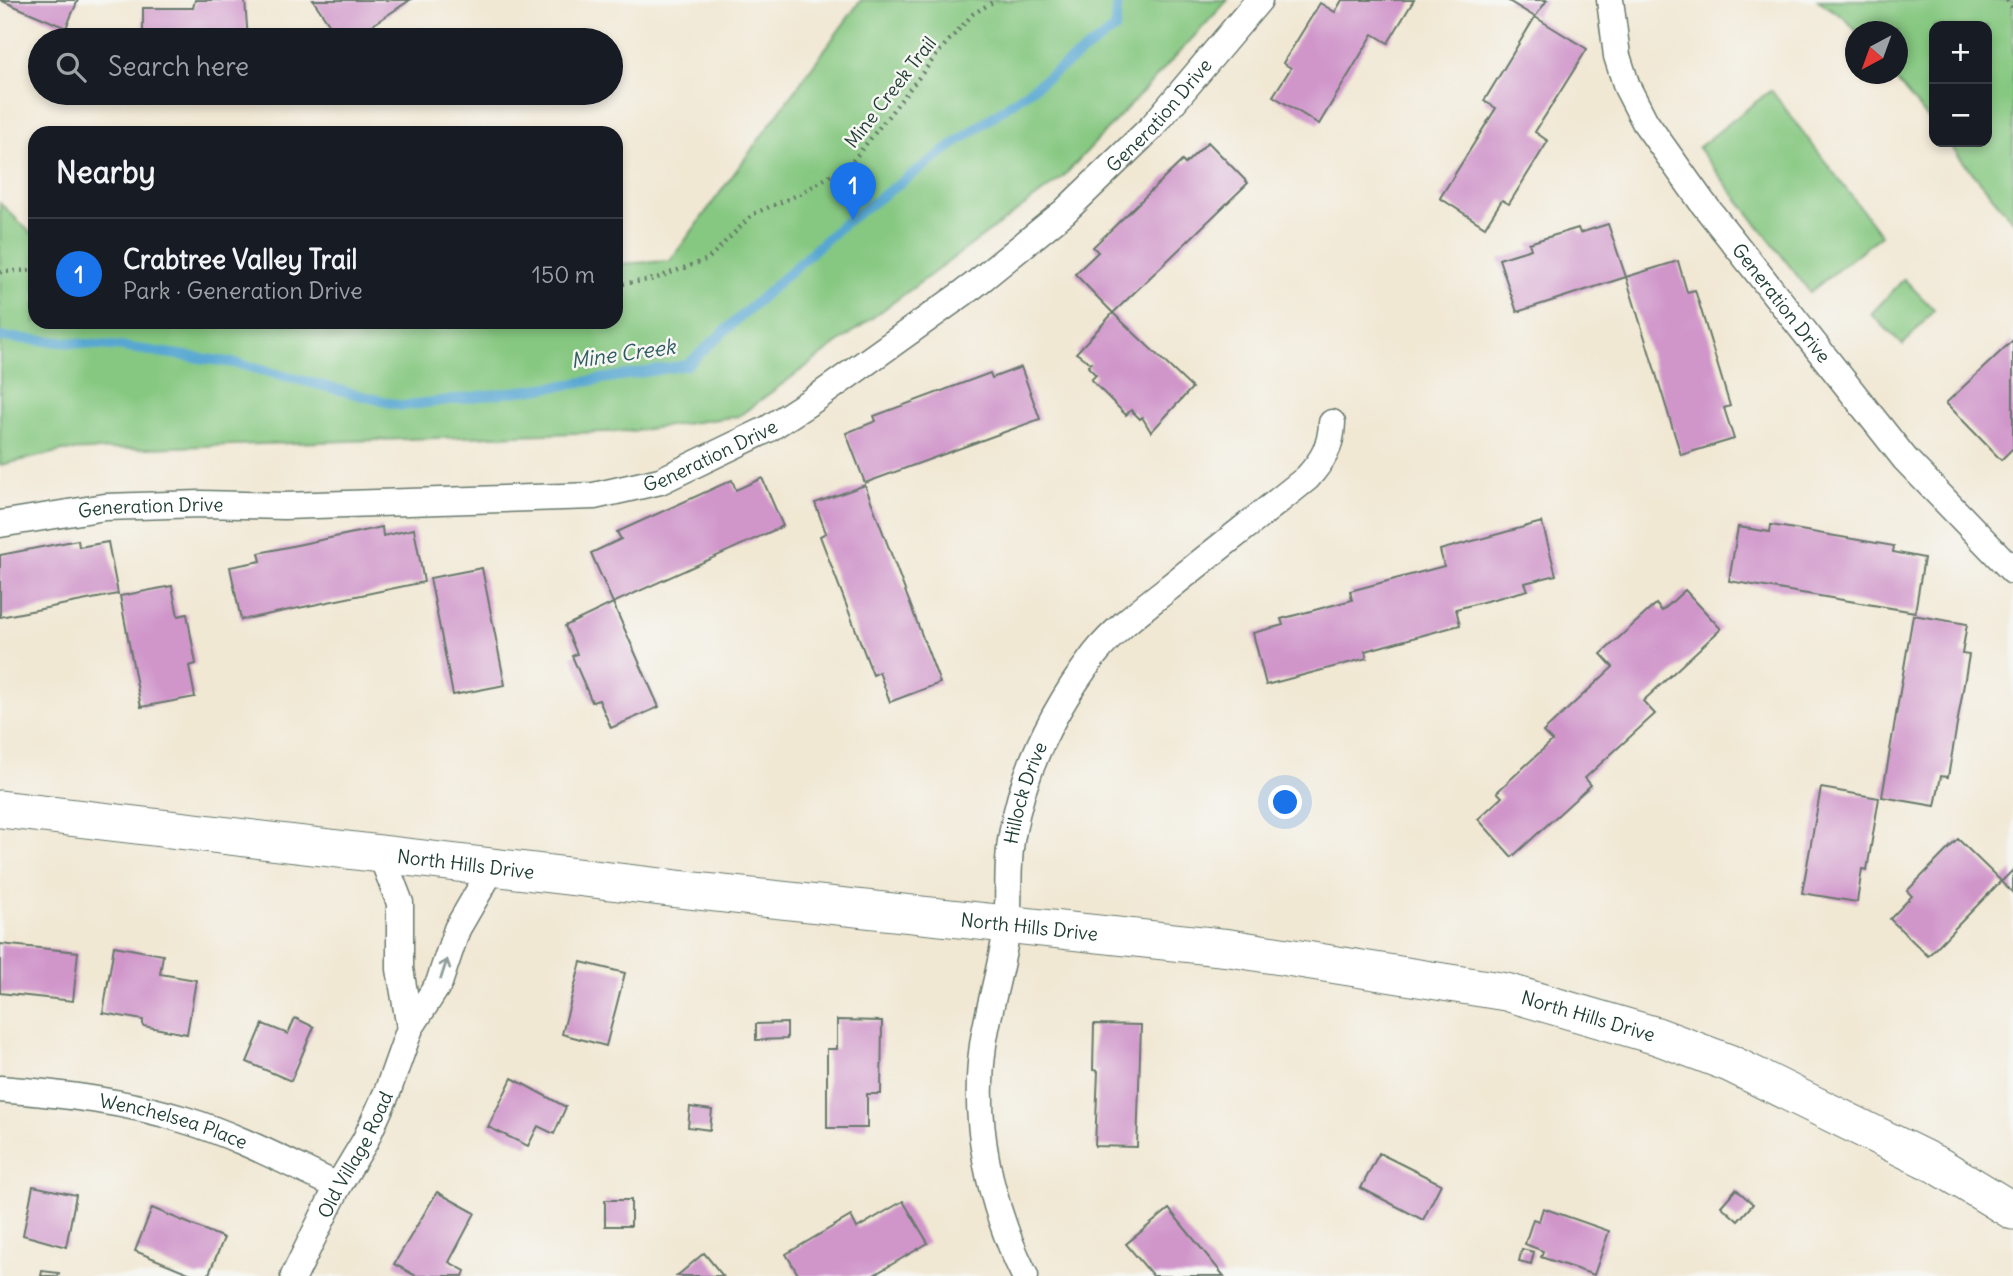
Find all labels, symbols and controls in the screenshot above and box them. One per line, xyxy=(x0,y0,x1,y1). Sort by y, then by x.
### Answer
north arrow xyxy=(1845,21,1908,84)
map controls xyxy=(1929,21,1992,147)
button: + xyxy=(1929,21,1992,84)
search box xyxy=(28,28,623,105)
street label: Mine Creek Trail xyxy=(839,31,941,153)
icon: search xyxy=(52,48,90,86)
text: Search here xyxy=(108,50,249,83)
street label: Generation Drive xyxy=(1101,54,1217,177)
button: − xyxy=(1929,84,1992,147)
text: Nearby xyxy=(56,153,156,191)
pin: 1 xyxy=(830,162,876,220)
street label: Generation Drive xyxy=(1727,238,1836,367)
text: Crabtree Valley Trail xyxy=(123,243,357,276)
text: 1 xyxy=(74,260,84,289)
text: 150 m xyxy=(532,260,595,289)
text: Park · Generation Drive xyxy=(123,276,363,305)
water label: Mine Creek xyxy=(569,333,678,374)
street label: Generation Drive xyxy=(641,414,782,496)
street label: Generation Drive xyxy=(76,492,224,523)
street label: Hillock Drive xyxy=(999,738,1052,846)
your location xyxy=(1268,785,1302,819)
street label: North Hills Drive xyxy=(396,844,536,884)
street label: North Hills Drive xyxy=(959,907,1099,946)
one-way arrow xyxy=(438,959,451,981)
street label: North Hills Drive xyxy=(1519,985,1658,1047)
street label: Old Village Road xyxy=(312,1087,398,1222)
street label: Wenchelsea Place xyxy=(98,1088,251,1154)

